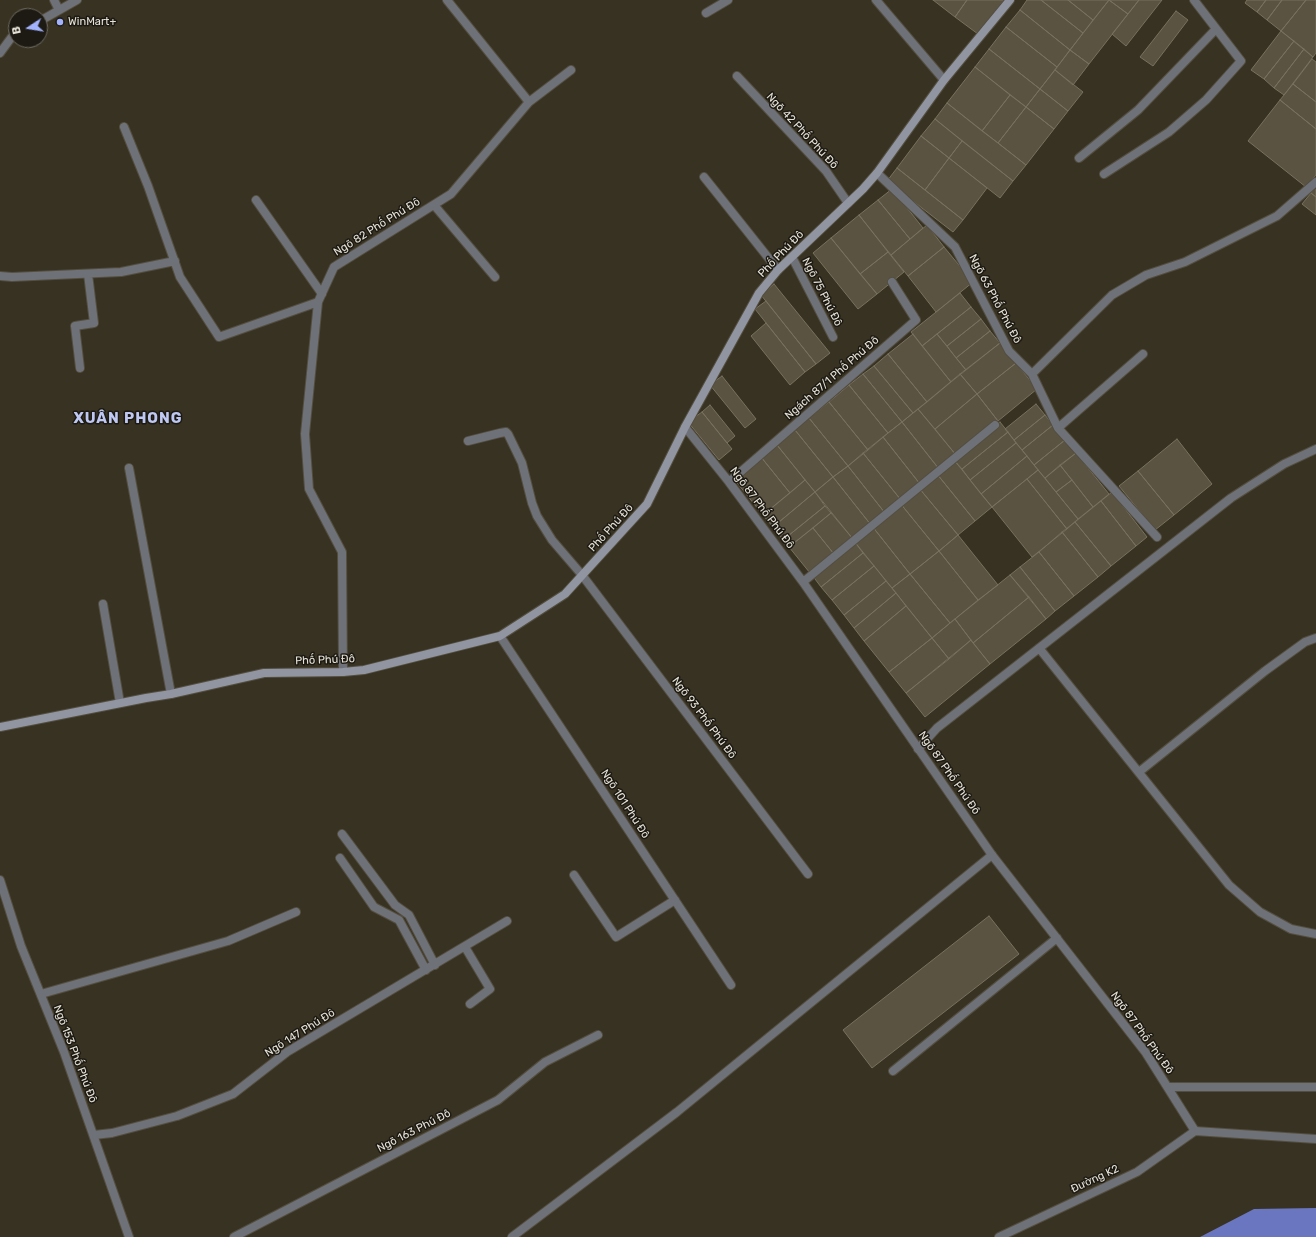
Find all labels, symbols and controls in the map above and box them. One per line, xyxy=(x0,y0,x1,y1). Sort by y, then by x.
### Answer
north arrow xyxy=(8,8,48,48)
place label: WinMart+ xyxy=(68,15,116,29)
marker: WinMart+ xyxy=(55,17,65,27)
text: B xyxy=(10,25,24,36)
street label: Ngõ 42 Phố Phú Đô xyxy=(763,90,841,172)
street label: Ngõ 82 Phố Phú Đô xyxy=(331,195,423,259)
street label: Phố Phú Đô xyxy=(755,228,807,280)
street label: Ngõ 63 Phố Phú Đô xyxy=(966,252,1024,346)
street label: Ngõ 75 Phú Đô xyxy=(799,256,845,328)
street label: Ngách 87/1 Phố Phú Đô xyxy=(782,334,882,422)
district label: XUÂN PHONG xyxy=(73,410,183,428)
street label: Ngõ 87 Phố Phú Đô xyxy=(727,465,797,551)
street label: Phố Phú Đô xyxy=(586,501,636,555)
street label: Phố Phú Đô xyxy=(295,652,355,668)
street label: Ngõ 93 Phố Phú Đô xyxy=(669,675,739,761)
street label: Ngõ 87 Phố Phú Đô xyxy=(915,729,983,817)
street label: Ngõ 101 Phú Đô xyxy=(598,767,652,841)
street label: Ngõ 87 Phố Phú Đô xyxy=(1108,989,1176,1077)
street label: Ngõ 153 Phố Phú Đô xyxy=(50,1003,100,1105)
street label: Ngõ 147 Phú Đô xyxy=(263,1006,337,1060)
street label: Ngõ 163 Phú Đô xyxy=(375,1107,453,1155)
street label: Đường K2 xyxy=(1069,1162,1121,1196)

